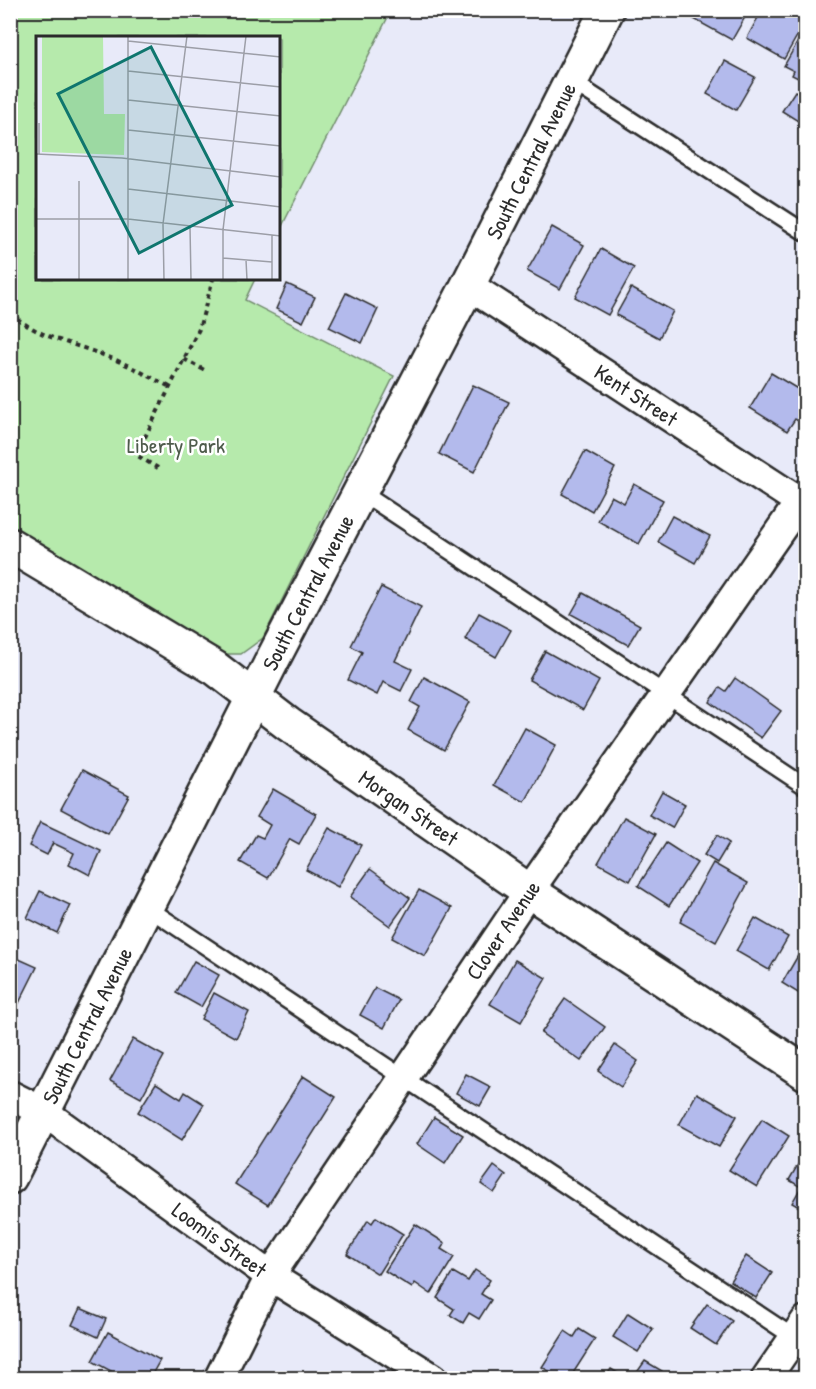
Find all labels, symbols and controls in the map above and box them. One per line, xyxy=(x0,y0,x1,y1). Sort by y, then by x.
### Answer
inset map xyxy=(36,36,280,280)
street label: South Central Avenue xyxy=(479,77,583,244)
street label: Kent Street xyxy=(589,357,684,434)
park label: Liberty Park xyxy=(127,430,225,460)
street label: South Central Avenue xyxy=(255,509,361,676)
street label: Morgan Street xyxy=(353,763,465,853)
street label: Clover Avenue xyxy=(459,874,547,986)
street label: South Central Avenue xyxy=(35,942,139,1109)
street label: Loomis Street xyxy=(166,1195,274,1284)

